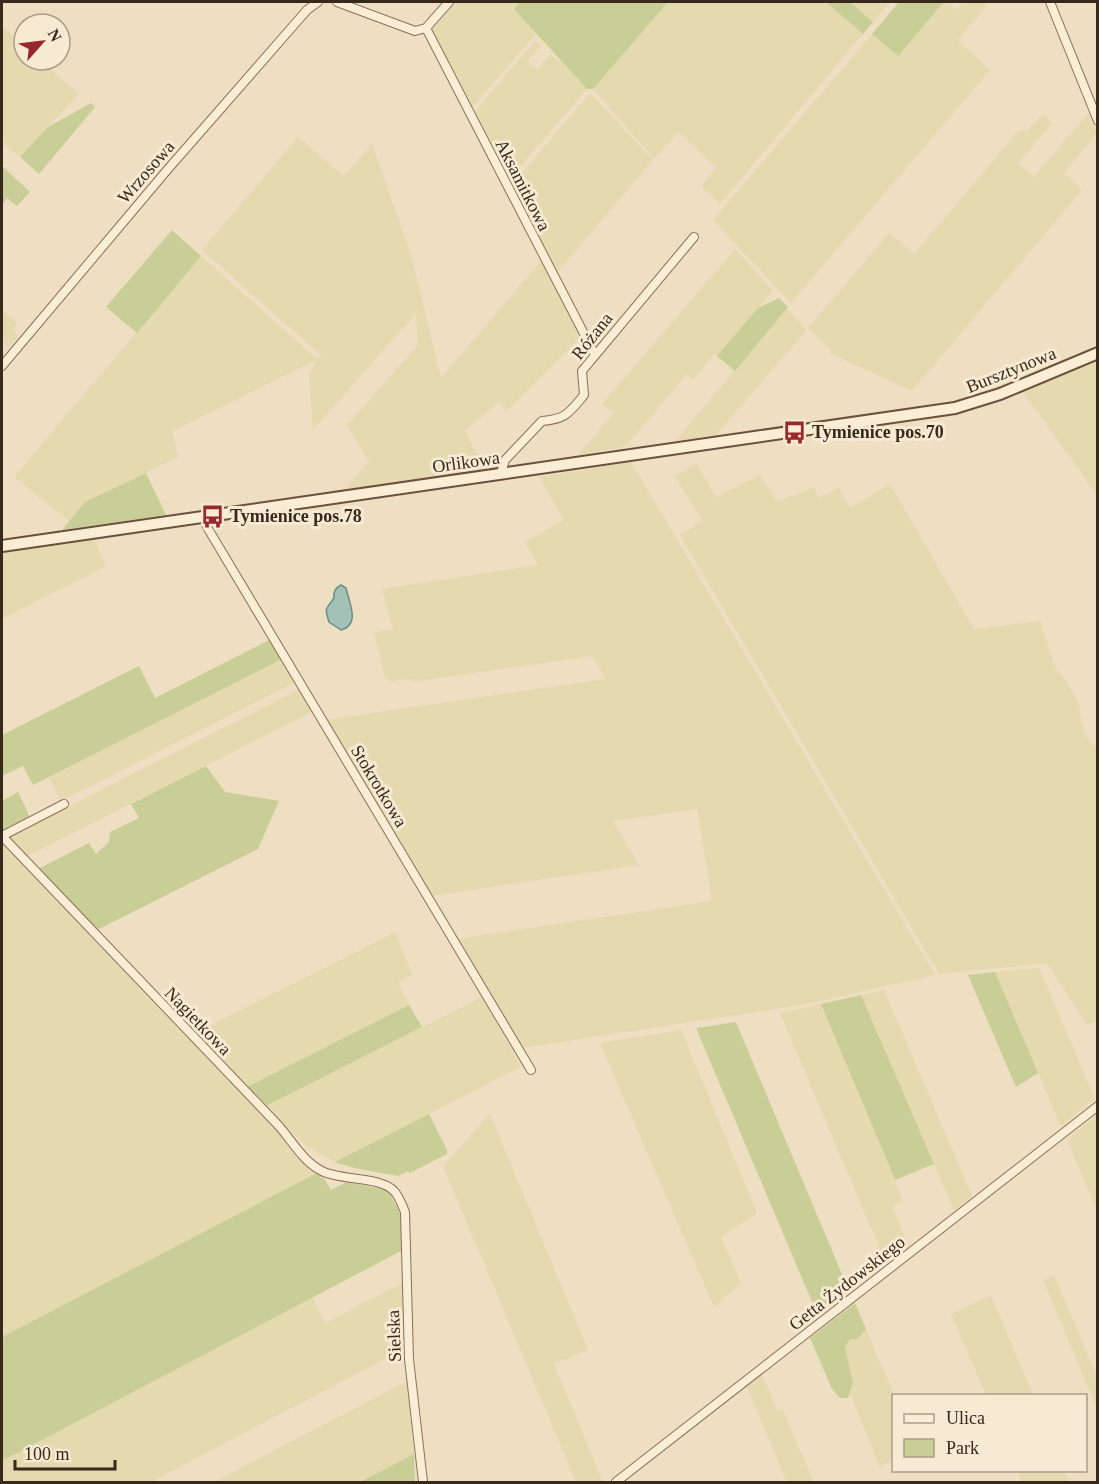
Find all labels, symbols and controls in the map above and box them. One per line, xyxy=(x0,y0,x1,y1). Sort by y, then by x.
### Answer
north arrow xyxy=(12,12,72,72)
text: N xyxy=(45,26,65,45)
street label: Aksamitkowa xyxy=(491,136,555,234)
street label: Wrzosowa xyxy=(113,137,179,207)
street label: Różana xyxy=(568,309,616,363)
street label: Bursztynowa xyxy=(963,343,1059,397)
bus stop icon: Tymienice pos.70 xyxy=(781,419,807,445)
place label: Tymienice pos.70 xyxy=(812,422,944,442)
street label: Orlikowa xyxy=(431,447,501,477)
bus stop icon: Tymienice pos.78 xyxy=(199,503,225,529)
place label: Tymienice pos.78 xyxy=(230,506,362,526)
street label: Stokrotkowa xyxy=(347,741,411,831)
street label: Nagietkowa xyxy=(161,983,235,1059)
street label: Getta Żydowskiego xyxy=(785,1232,909,1334)
street label: Sielska xyxy=(383,1310,405,1362)
legend xyxy=(892,1394,1087,1472)
text: Ulica xyxy=(946,1408,985,1428)
scale bar xyxy=(15,1433,116,1471)
text: Park xyxy=(946,1438,979,1458)
text: 100 m xyxy=(24,1444,70,1464)

